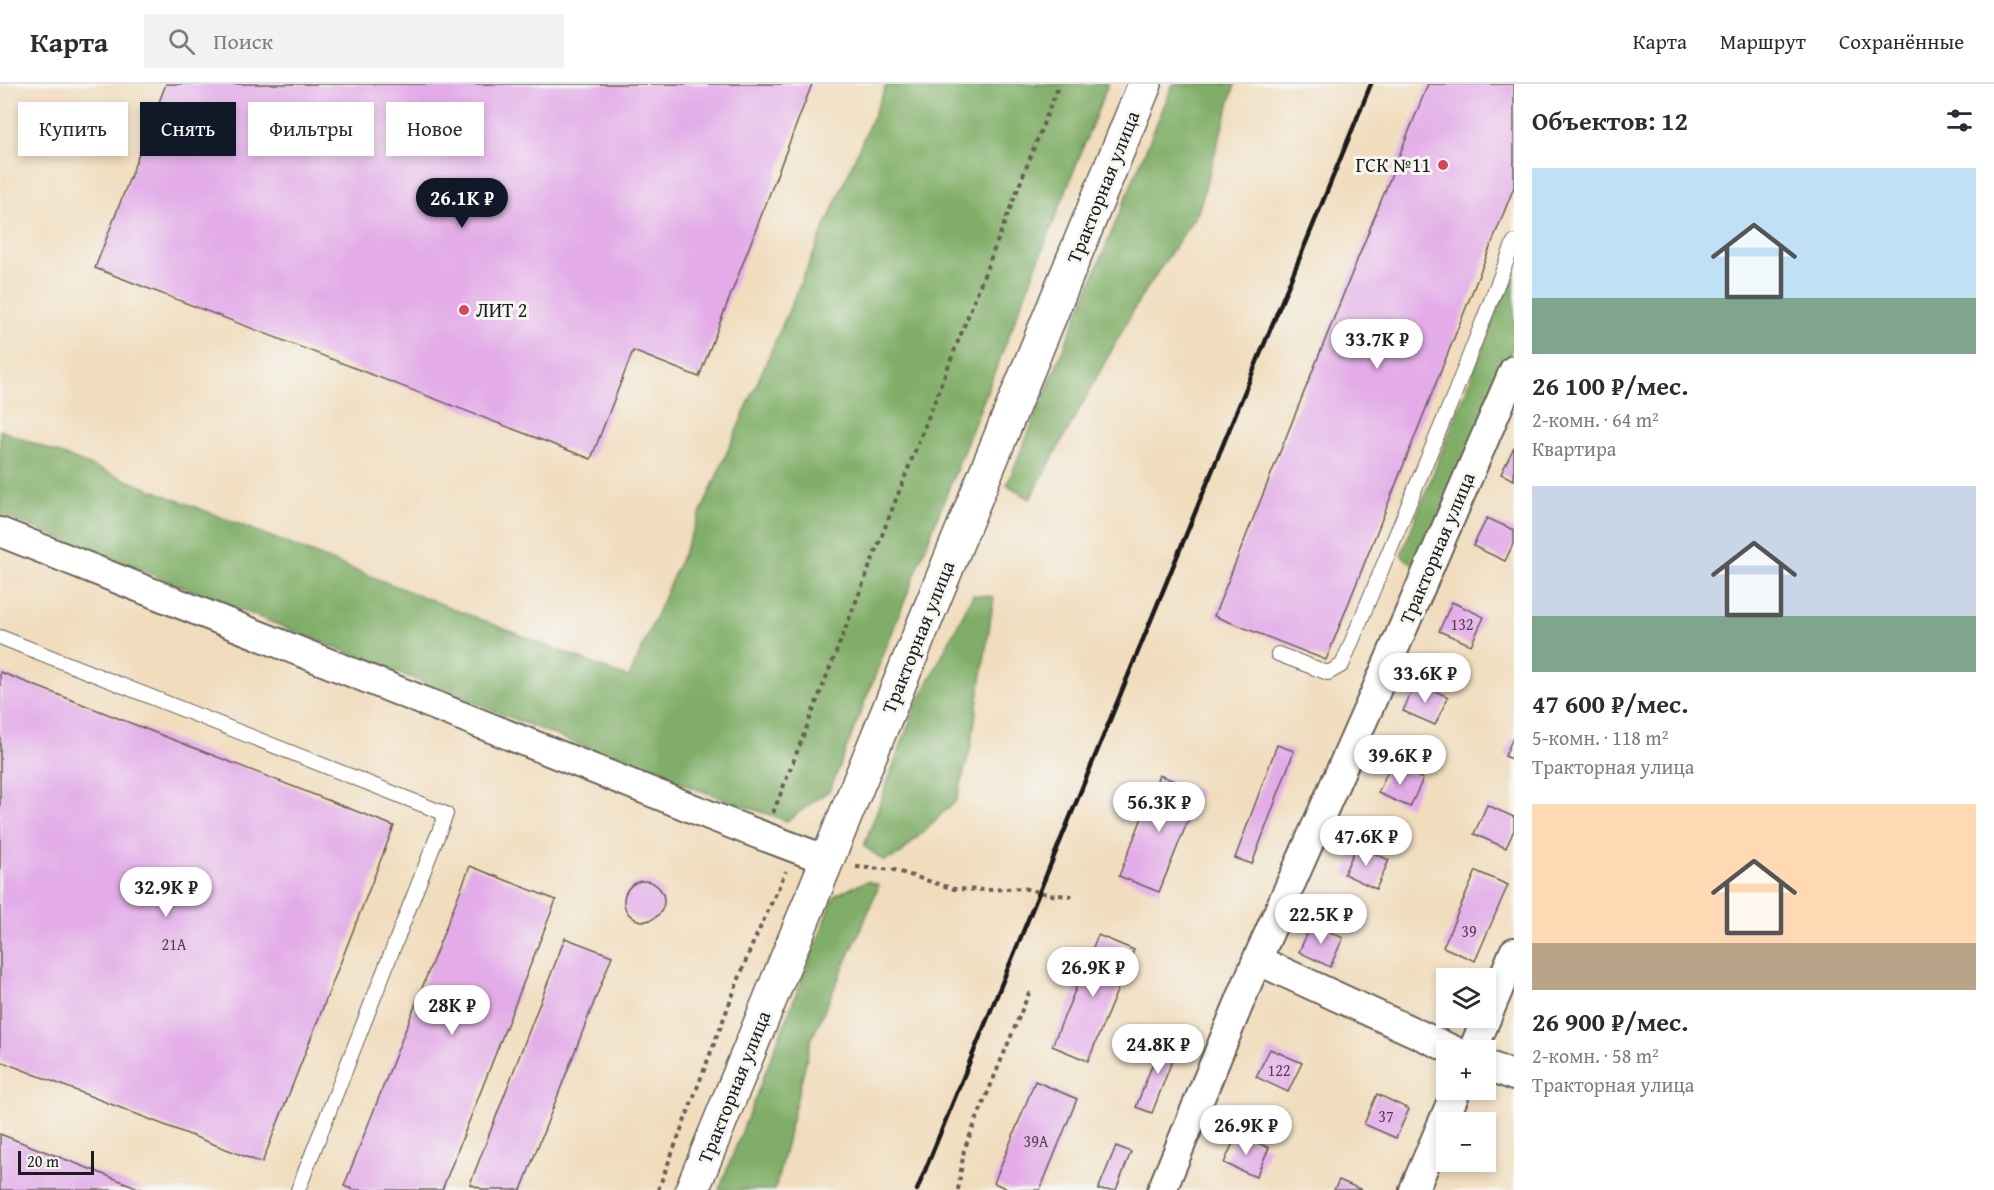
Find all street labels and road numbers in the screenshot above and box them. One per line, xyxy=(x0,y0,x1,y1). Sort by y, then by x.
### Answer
street label: Тракторная улица xyxy=(1059,106,1147,267)
street label: Тракторная улица xyxy=(1391,467,1482,628)
street label: Тракторная улица xyxy=(874,556,962,717)
street label: Тракторная улица xyxy=(690,1006,778,1167)

